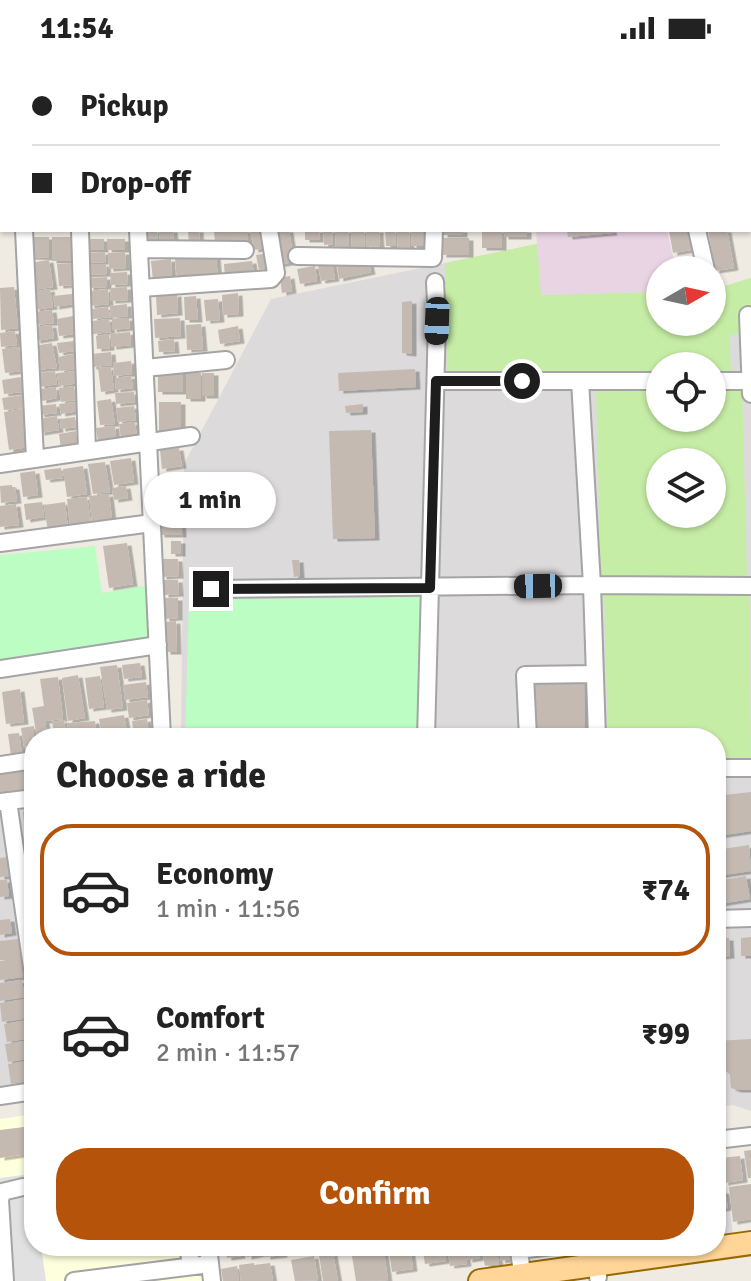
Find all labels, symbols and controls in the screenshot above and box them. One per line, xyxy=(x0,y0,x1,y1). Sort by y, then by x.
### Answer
text: 11:54 xyxy=(40,10,114,47)
text: Pickup xyxy=(80,88,169,125)
text: Drop-off xyxy=(80,165,190,202)
north arrow xyxy=(646,256,726,336)
map controls xyxy=(646,256,726,528)
car xyxy=(424,297,450,345)
button: locate xyxy=(646,352,726,432)
route start xyxy=(504,363,540,399)
button: layers xyxy=(646,448,726,528)
callout: 1 min xyxy=(145,473,277,529)
text: 1 min xyxy=(179,484,241,516)
route end xyxy=(193,571,229,607)
car xyxy=(514,574,562,598)
text: Choose a ride xyxy=(56,753,266,798)
icon: car xyxy=(60,854,132,926)
text: Economy xyxy=(156,856,273,893)
text: ₹74 xyxy=(641,872,690,909)
text: 1 min · 11:56 xyxy=(156,893,300,925)
icon: car xyxy=(60,998,132,1070)
text: Comfort xyxy=(156,1000,265,1037)
text: ₹99 xyxy=(641,1016,690,1053)
text: 2 min · 11:57 xyxy=(156,1037,300,1069)
button: Confirm xyxy=(56,1148,694,1240)

